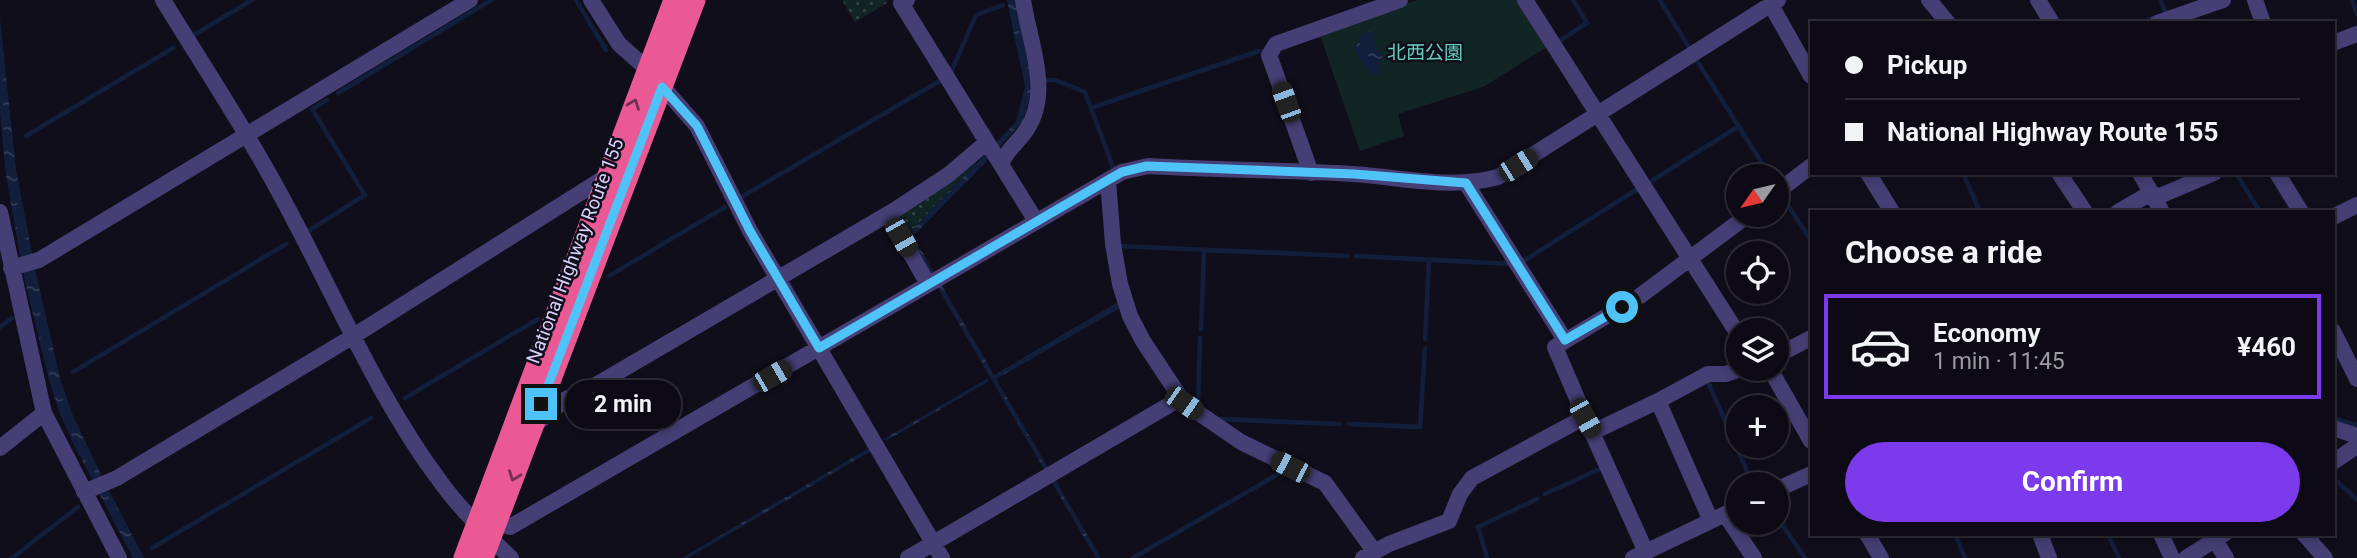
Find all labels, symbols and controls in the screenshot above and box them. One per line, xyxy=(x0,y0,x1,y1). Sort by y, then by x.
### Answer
park label: 北西公園 xyxy=(1387,41,1463,64)
text: Pickup xyxy=(1887,50,1967,80)
car xyxy=(1269,79,1304,125)
one-way arrow xyxy=(626,99,640,111)
text: National Highway Route 155 xyxy=(1887,117,2218,147)
street label: National Highway Route 155 xyxy=(521,135,629,367)
car xyxy=(1495,145,1542,185)
north arrow xyxy=(1726,164,1788,228)
map controls xyxy=(1726,164,1789,535)
car xyxy=(882,214,921,260)
text: Choose a ride xyxy=(1845,233,2042,271)
button: locate xyxy=(1726,241,1789,304)
route start xyxy=(1606,291,1638,323)
icon: car xyxy=(1849,315,1912,378)
button: layers xyxy=(1726,318,1789,381)
text: Economy xyxy=(1933,318,2040,348)
text: ¥460 xyxy=(2237,332,2296,362)
text: 1 min · 11:45 xyxy=(1933,348,2065,375)
car xyxy=(749,356,796,396)
callout: 2 min xyxy=(566,380,681,428)
car xyxy=(1161,382,1208,424)
route end xyxy=(525,388,557,420)
text: 2 min xyxy=(594,391,652,418)
car xyxy=(1566,395,1605,441)
button: + xyxy=(1726,395,1789,458)
button: Confirm xyxy=(1845,442,2300,522)
car xyxy=(1267,448,1314,486)
one-way arrow xyxy=(508,470,522,482)
button: − xyxy=(1726,472,1789,535)

